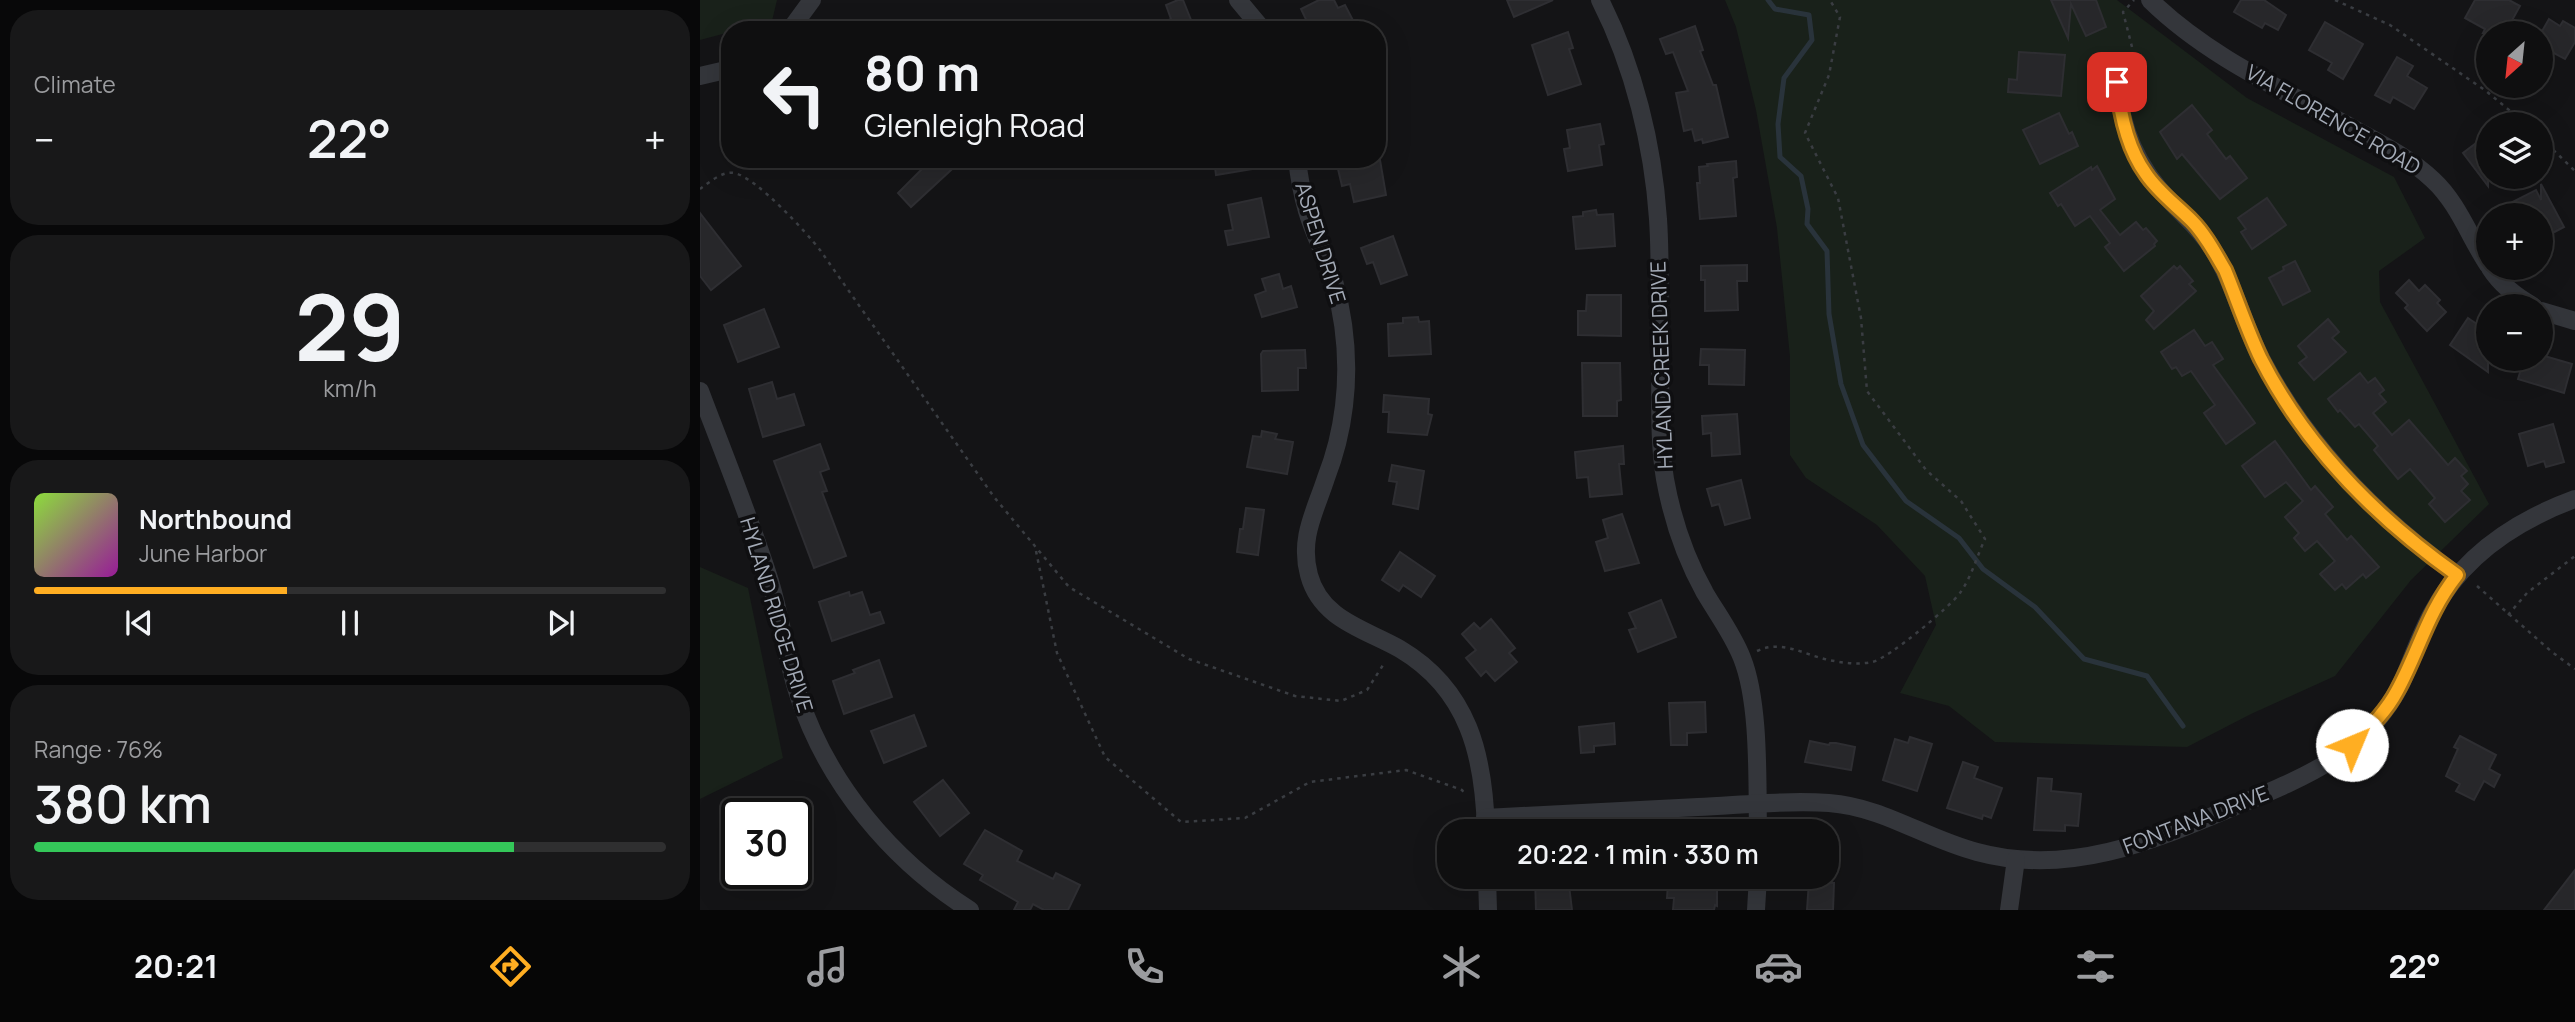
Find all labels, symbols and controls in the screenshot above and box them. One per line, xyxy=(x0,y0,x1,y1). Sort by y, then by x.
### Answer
north arrow xyxy=(2476,21,2553,98)
map controls xyxy=(2476,21,2553,371)
text: 80 m xyxy=(864,39,980,106)
icon: left xyxy=(749,49,840,140)
pin xyxy=(2087,52,2147,112)
street label: VIA FLORENCE ROAD xyxy=(2241,58,2426,181)
icon: arrive xyxy=(2098,63,2136,101)
text: Climate xyxy=(34,68,116,100)
text: 22° xyxy=(307,103,392,174)
text: Glenleigh Road xyxy=(864,103,1085,147)
button: layers xyxy=(2476,112,2553,189)
text: − xyxy=(34,113,55,165)
text: + xyxy=(644,113,666,165)
street label: ASPEN DRIVE xyxy=(1289,178,1353,307)
button: + xyxy=(2476,203,2553,280)
street label: HYLAND CREEK DRIVE xyxy=(1643,261,1679,470)
text: 29 xyxy=(295,264,405,388)
button: − xyxy=(2476,294,2553,371)
text: km/h xyxy=(323,372,377,404)
text: Northbound xyxy=(139,501,292,537)
street label: HYLAND RIDGE DRIVE xyxy=(734,514,820,716)
text: June Harbor xyxy=(139,537,267,569)
icon: previous xyxy=(120,604,158,642)
icon: pause xyxy=(331,604,369,642)
icon: next xyxy=(542,604,580,642)
position arrow xyxy=(2315,708,2389,782)
text: Range · 76% xyxy=(34,733,163,765)
text: 380 km xyxy=(34,768,212,839)
street label: FONTANA DRIVE xyxy=(2119,778,2273,860)
speed limit sign: 30 xyxy=(721,798,812,889)
text: 20:22 · 1 min · 330 m xyxy=(1517,836,1759,872)
icon: directions xyxy=(486,942,535,991)
icon: music xyxy=(803,942,852,991)
icon: phone xyxy=(1120,942,1169,991)
icon: climate xyxy=(1437,942,1486,991)
icon: car xyxy=(1754,942,1803,991)
icon: filters xyxy=(2071,942,2120,991)
text: 20:21 xyxy=(134,944,218,988)
text: 22° xyxy=(2388,944,2441,988)

